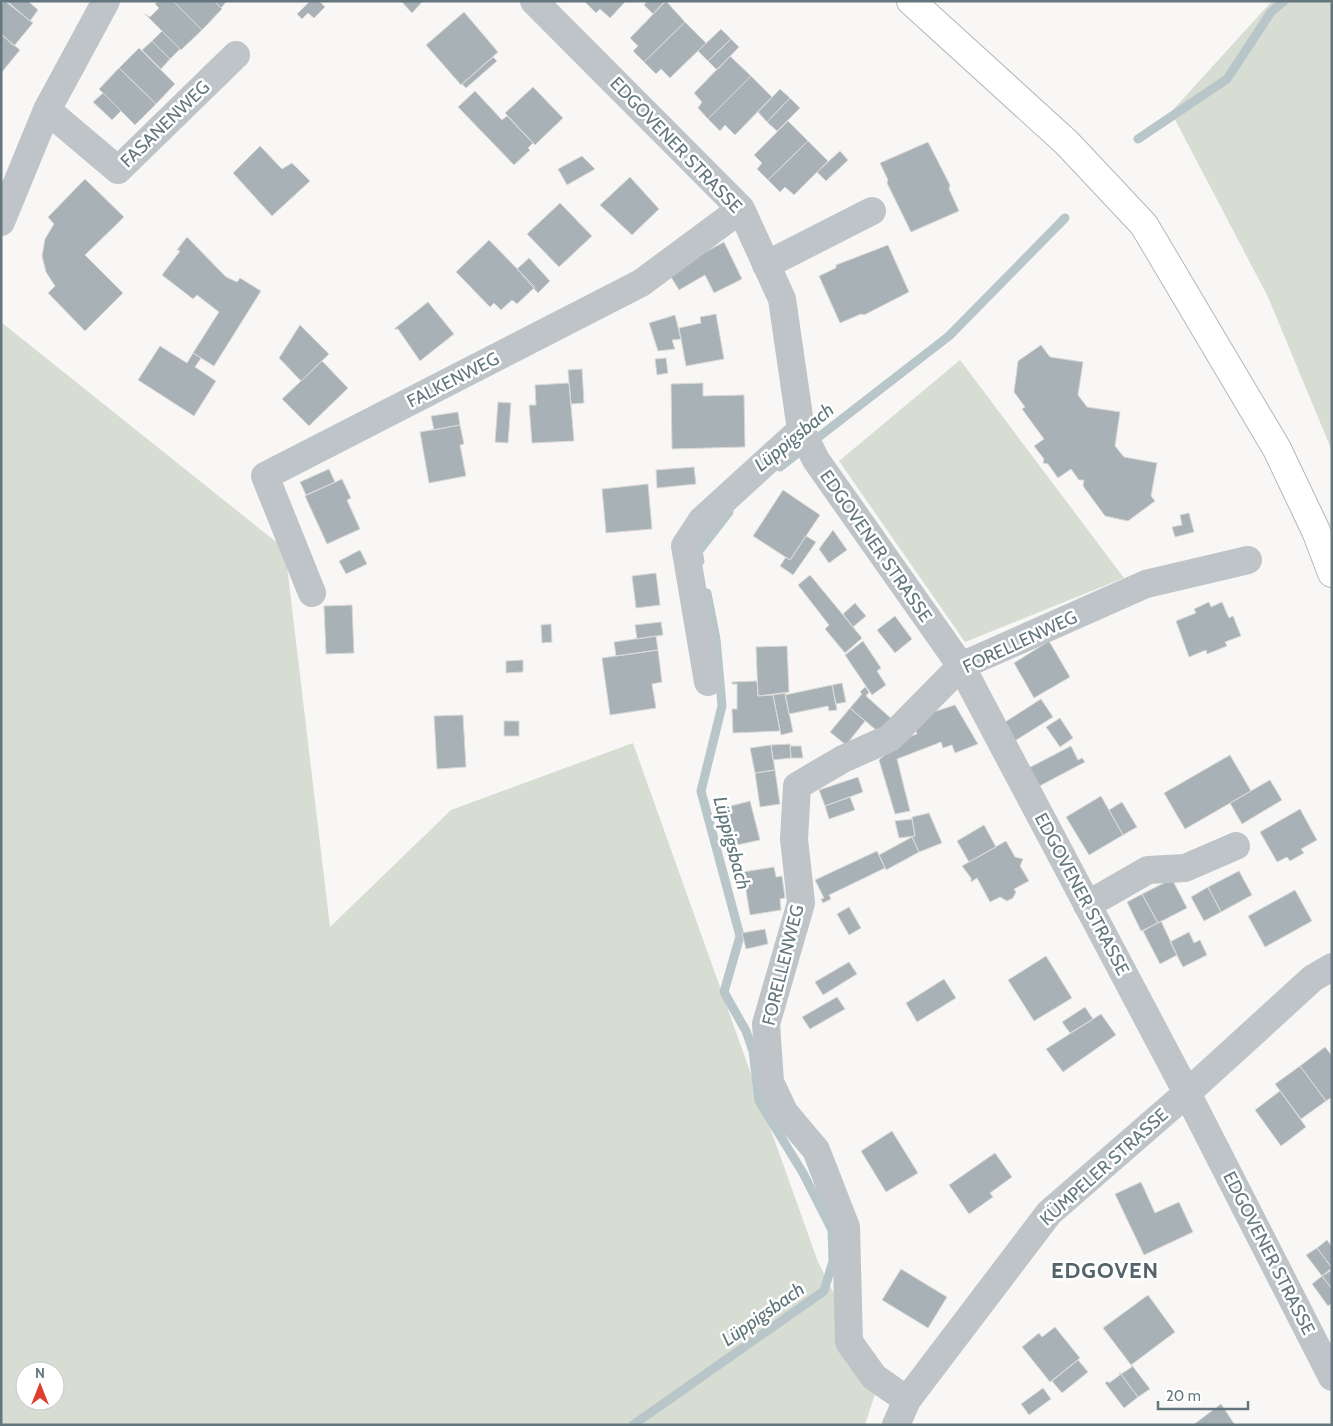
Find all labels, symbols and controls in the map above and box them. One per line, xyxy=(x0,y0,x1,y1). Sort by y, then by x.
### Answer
street label: EDGOVENER STRASSE xyxy=(605,72,747,218)
street label: FASANENWEG xyxy=(116,76,214,172)
street label: FALKENWEG xyxy=(403,347,503,413)
water label: Lüppigsbach xyxy=(750,398,838,476)
street label: EDGOVENER STRASSE xyxy=(815,466,937,626)
street label: FORELLENWEG xyxy=(959,606,1081,678)
water label: Lüppigsbach xyxy=(709,794,755,892)
street label: EDGOVENER STRASSE xyxy=(1030,809,1134,979)
street label: FORELLENWEG xyxy=(757,902,809,1028)
street label: KÜMPELER STRASSE xyxy=(1035,1104,1173,1230)
street label: EDGOVENER STRASSE xyxy=(1218,1168,1320,1338)
district label: EDGOVEN xyxy=(1051,1257,1159,1284)
water label: Lüppigsbach xyxy=(717,1277,809,1351)
north arrow xyxy=(15,1361,65,1411)
text: N xyxy=(35,1364,45,1382)
scale bar xyxy=(1158,1378,1248,1410)
text: 20 m xyxy=(1166,1387,1201,1405)

